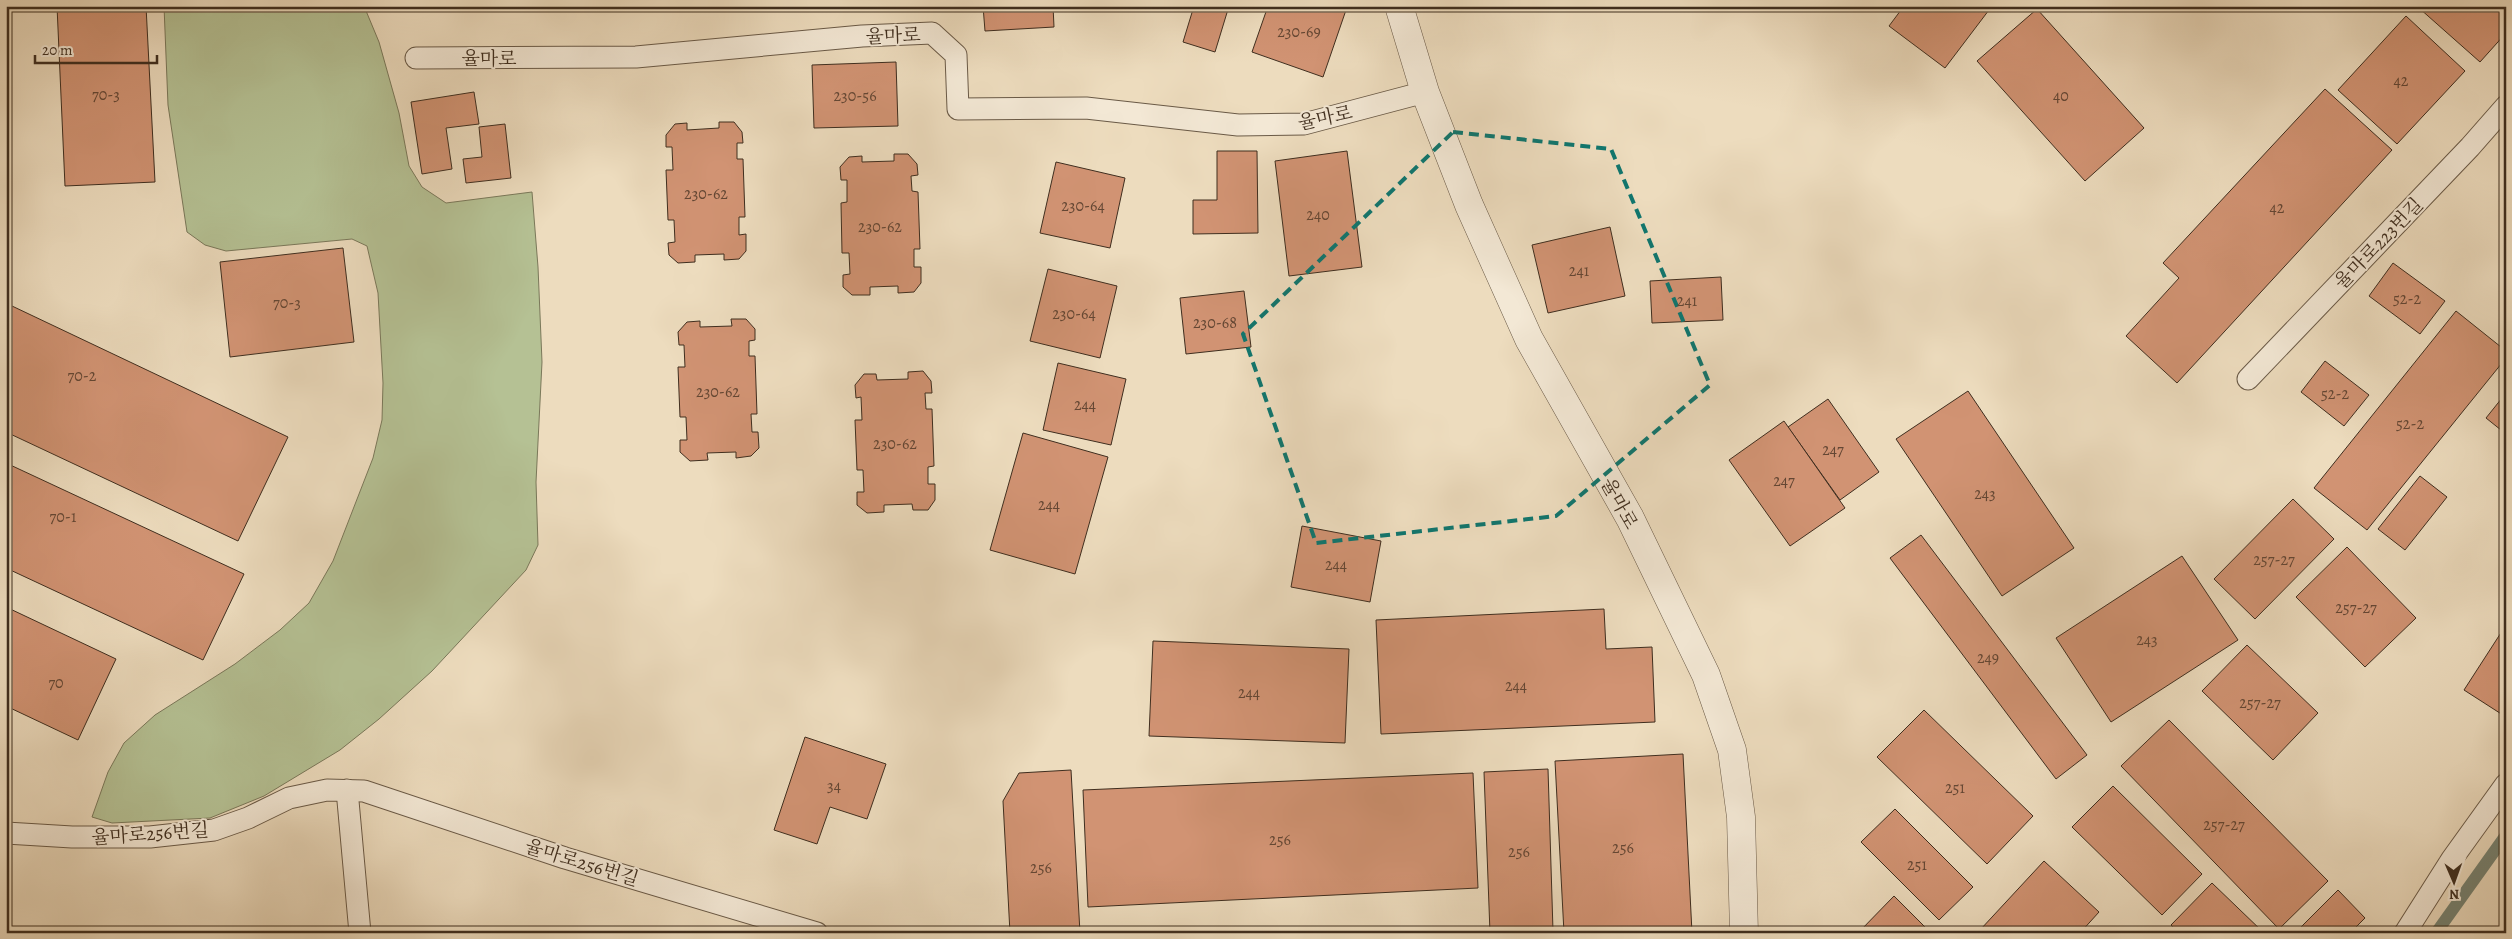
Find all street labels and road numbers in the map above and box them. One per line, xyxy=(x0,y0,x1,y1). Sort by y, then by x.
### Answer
street label: 율마로 xyxy=(865,22,921,50)
street label: 율마로 xyxy=(461,46,517,72)
street label: 율마로 xyxy=(1296,100,1355,136)
street label: 율마로223번길 xyxy=(2328,192,2429,295)
street label: 율마로 xyxy=(1594,473,1644,534)
street label: 율마로256번길 xyxy=(90,817,210,851)
street label: 율마로256번길 xyxy=(522,833,642,893)

